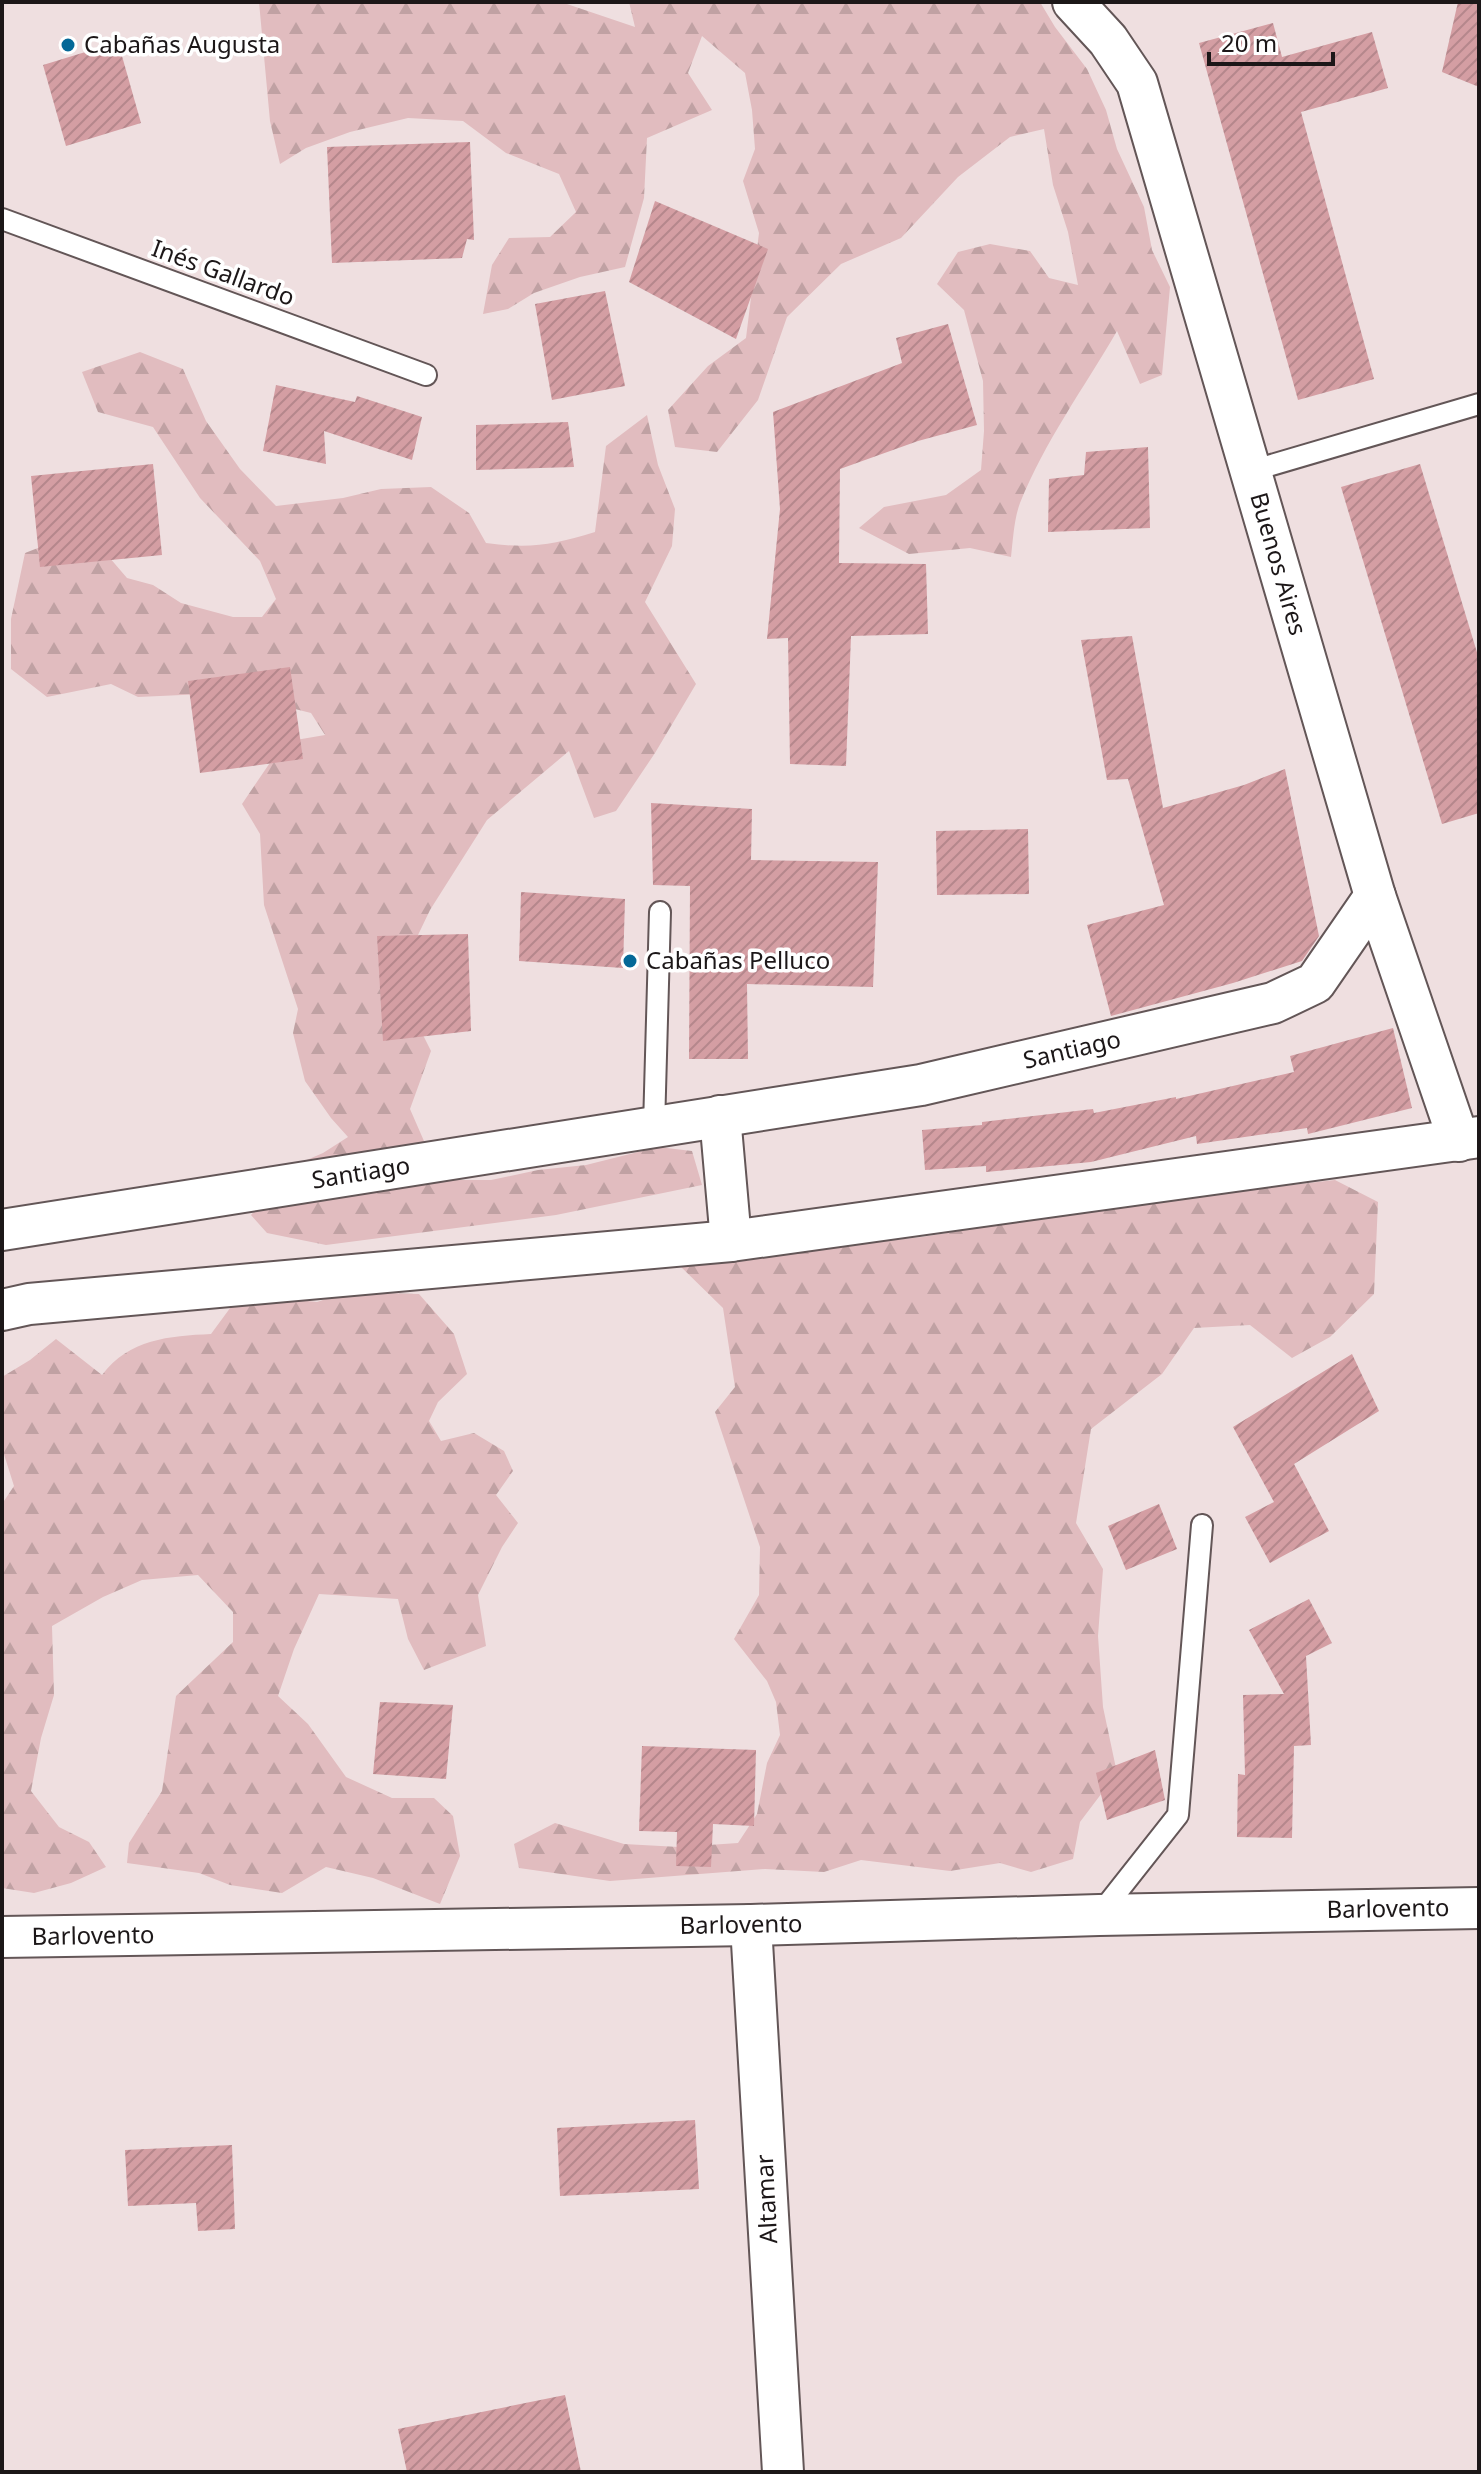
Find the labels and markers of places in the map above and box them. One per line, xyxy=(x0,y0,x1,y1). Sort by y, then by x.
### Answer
place label: Cabañas Augusta xyxy=(84,27,280,60)
marker: Cabañas Augusta xyxy=(59,36,77,54)
place label: Cabañas Pelluco xyxy=(646,943,830,976)
marker: Cabañas Pelluco xyxy=(621,952,639,970)

